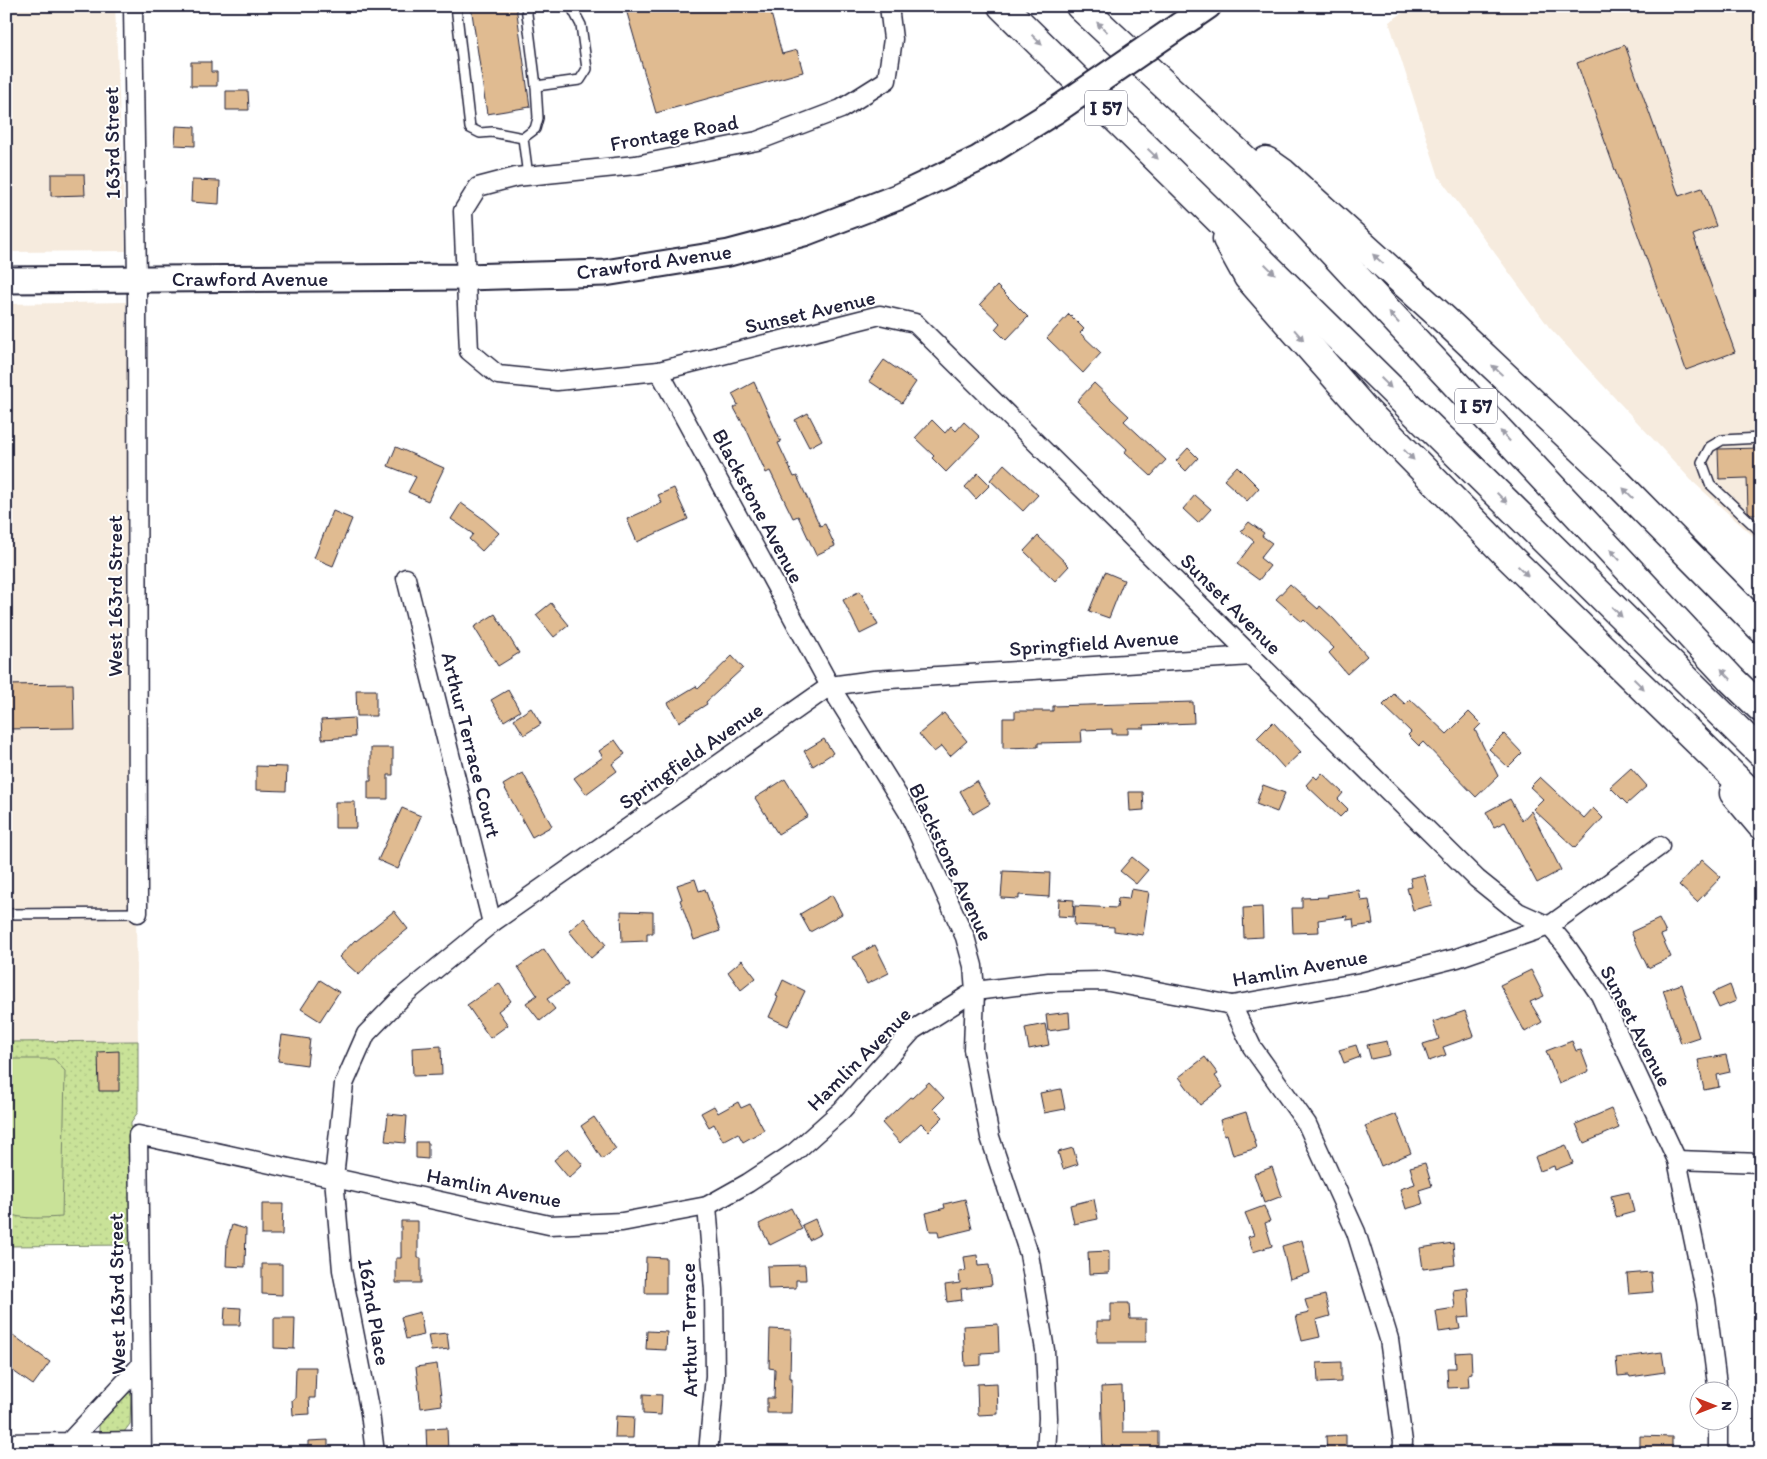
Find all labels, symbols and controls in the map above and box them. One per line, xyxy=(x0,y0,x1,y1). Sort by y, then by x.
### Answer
one-way arrow xyxy=(1096,21,1108,33)
one-way arrow xyxy=(1030,34,1042,46)
street label: 163rd Street xyxy=(98,86,125,199)
road number: I 57 xyxy=(1085,90,1127,126)
street label: Frontage Road xyxy=(608,109,740,156)
one-way arrow xyxy=(1147,148,1159,160)
street label: Crawford Avenue xyxy=(575,238,733,285)
one-way arrow xyxy=(1372,253,1384,265)
one-way arrow xyxy=(1264,263,1276,275)
street label: Crawford Avenue xyxy=(172,266,328,291)
street label: Sunset Avenue xyxy=(742,284,878,339)
one-way arrow xyxy=(1388,312,1400,324)
one-way arrow xyxy=(1293,329,1305,341)
one-way arrow xyxy=(1492,364,1504,376)
one-way arrow xyxy=(1380,377,1392,389)
road number: I 57 xyxy=(1455,388,1497,424)
street label: Blackstone Avenue xyxy=(707,424,810,587)
one-way arrow xyxy=(1499,431,1511,443)
one-way arrow xyxy=(1403,449,1415,461)
one-way arrow xyxy=(1622,487,1634,499)
one-way arrow xyxy=(1495,491,1507,503)
street label: West 163rd Street xyxy=(102,515,127,677)
street label: Sunset Avenue xyxy=(1175,548,1287,660)
one-way arrow xyxy=(1609,550,1621,562)
one-way arrow xyxy=(1516,565,1528,577)
one-way arrow xyxy=(1611,605,1623,617)
street label: Springfield Avenue xyxy=(1008,624,1180,661)
street label: Arthur Terrace Court xyxy=(436,649,507,840)
one-way arrow xyxy=(1720,668,1732,680)
one-way arrow xyxy=(1633,678,1645,690)
street label: Springfield Avenue xyxy=(614,697,768,815)
street label: Blackstone Avenue xyxy=(904,779,999,945)
street label: Hamlin Avenue xyxy=(1230,943,1369,992)
street label: Sunset Avenue xyxy=(1595,961,1678,1091)
street label: Hamlin Avenue xyxy=(801,1001,916,1116)
street label: Hamlin Avenue xyxy=(425,1162,564,1213)
street label: West 163rd Street xyxy=(103,1213,130,1375)
street label: 162nd Place xyxy=(353,1256,396,1367)
street label: Arthur Terrace xyxy=(675,1263,702,1397)
north arrow xyxy=(1690,1382,1740,1432)
text: N xyxy=(1718,1401,1735,1411)

